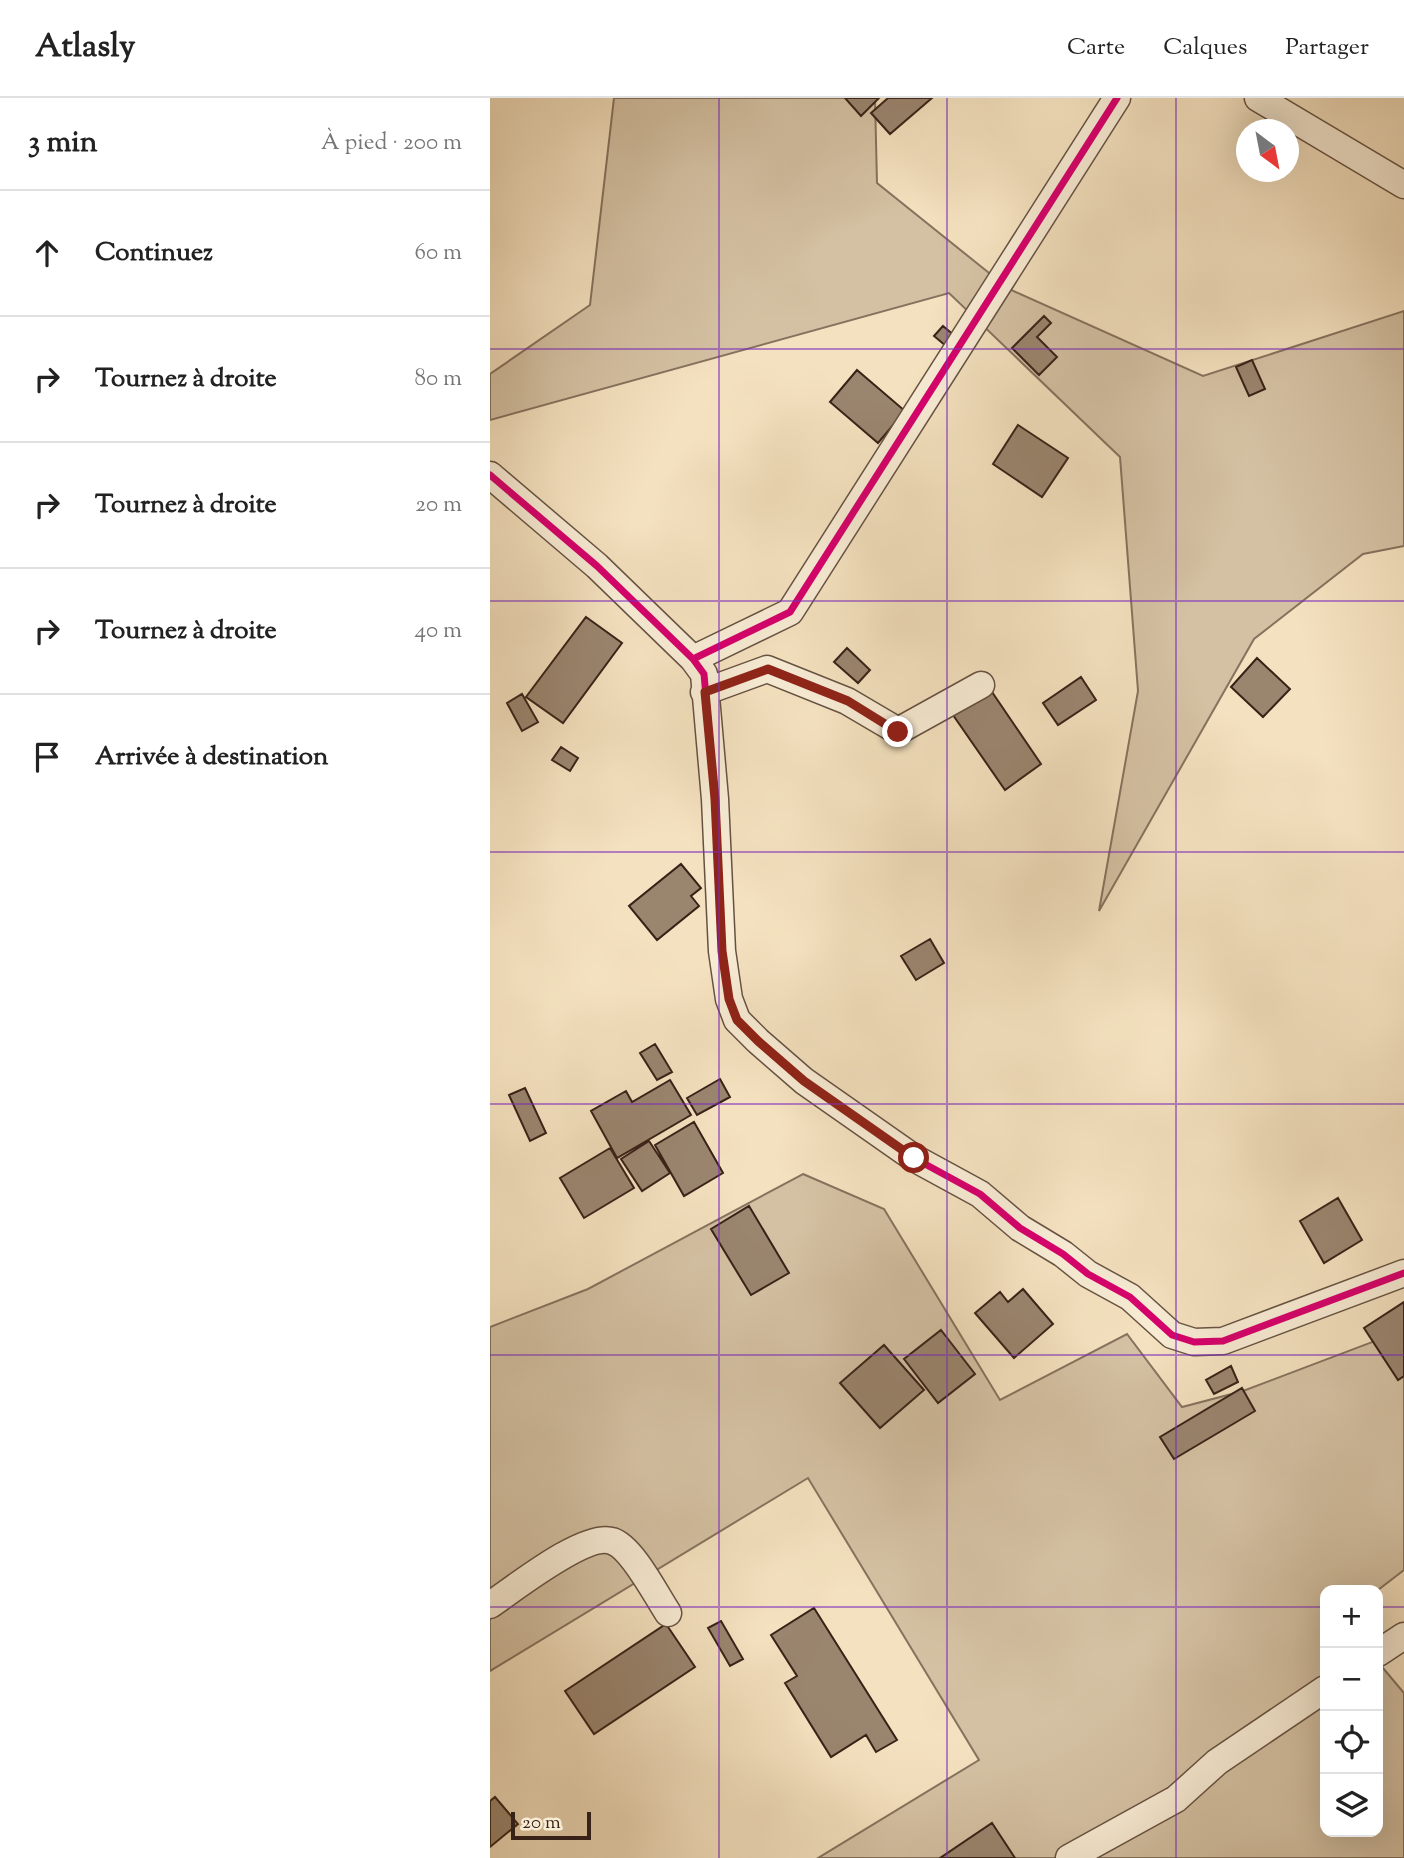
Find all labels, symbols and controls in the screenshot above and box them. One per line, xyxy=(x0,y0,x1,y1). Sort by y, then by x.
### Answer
text: Atlasly xyxy=(35,24,135,72)
text: Carte xyxy=(1067,31,1125,65)
text: Calques xyxy=(1163,31,1247,65)
text: Partager xyxy=(1285,31,1369,65)
north arrow xyxy=(1236,119,1299,182)
text: 3 min xyxy=(28,122,98,165)
text: À pied · 200 m xyxy=(321,127,462,160)
icon: ahead xyxy=(28,234,66,272)
text: Continuez xyxy=(95,235,213,272)
text: 60 m xyxy=(414,237,462,270)
icon: right xyxy=(28,360,66,398)
text: Tournez à droite xyxy=(95,361,277,398)
text: 80 m xyxy=(414,363,462,396)
icon: right xyxy=(28,486,66,524)
text: Tournez à droite xyxy=(95,487,277,524)
text: 20 m xyxy=(415,489,462,522)
icon: right xyxy=(28,612,66,650)
text: Tournez à droite xyxy=(95,613,277,650)
text: 40 m xyxy=(415,615,462,648)
route end xyxy=(882,716,913,747)
icon: arrive xyxy=(28,738,66,776)
text: Arrivée à destination xyxy=(95,739,328,776)
route start xyxy=(898,1142,929,1173)
map controls xyxy=(1320,1585,1383,1837)
button: + xyxy=(1320,1585,1383,1648)
button: − xyxy=(1320,1648,1383,1711)
button: locate xyxy=(1320,1711,1383,1774)
button: layers xyxy=(1320,1774,1383,1837)
scale bar xyxy=(511,1809,592,1841)
text: 20 m xyxy=(522,1810,561,1837)

